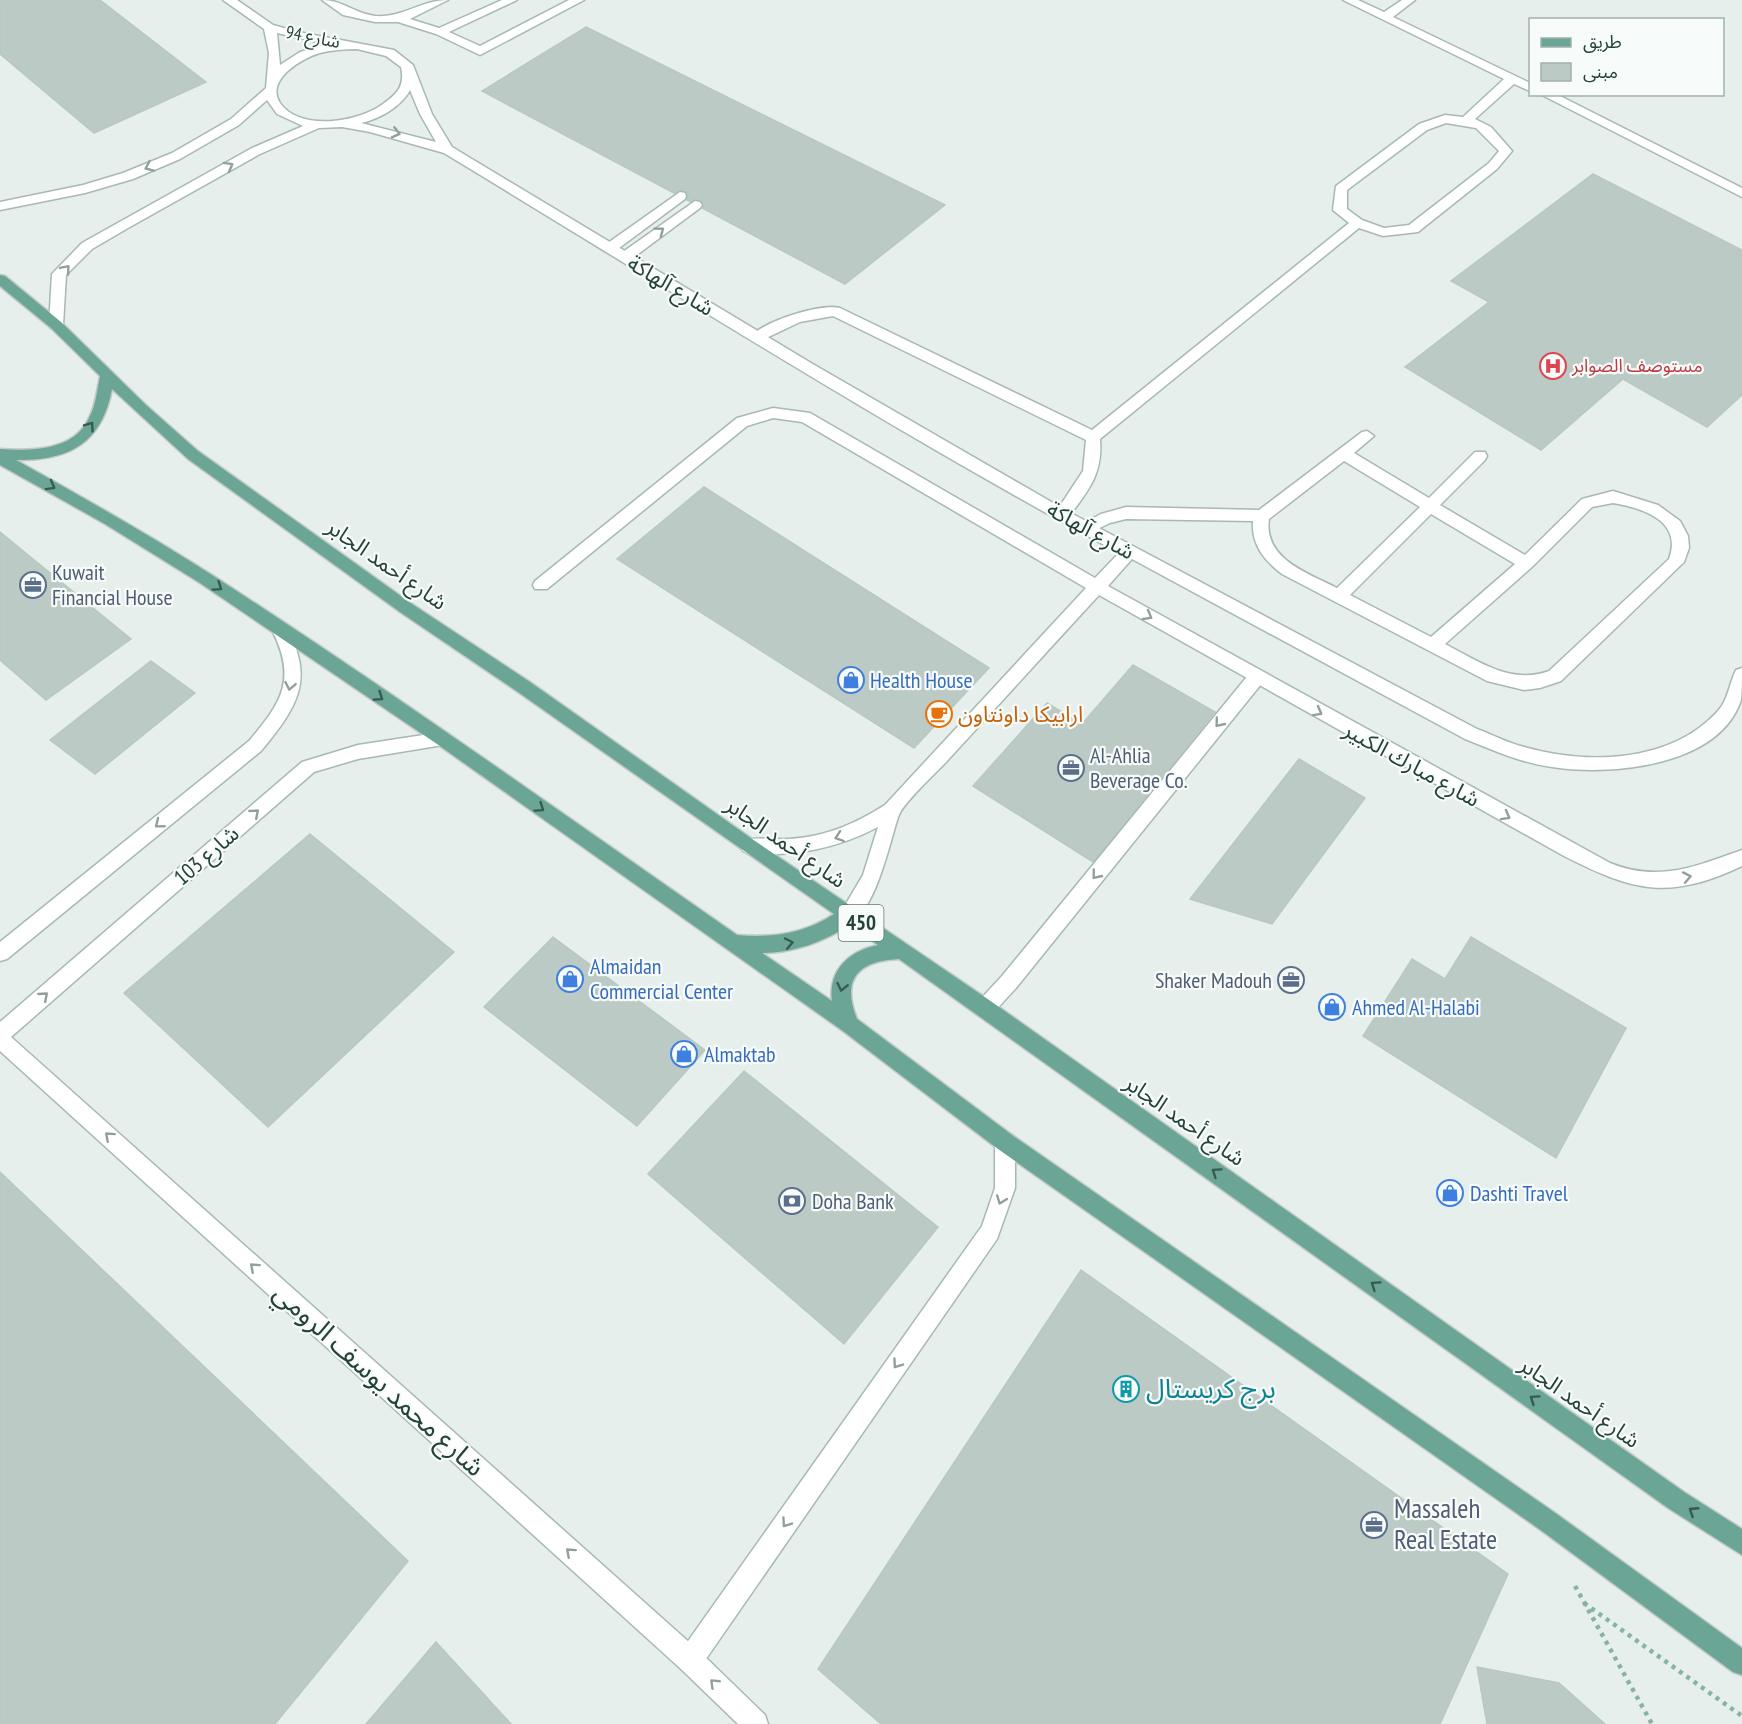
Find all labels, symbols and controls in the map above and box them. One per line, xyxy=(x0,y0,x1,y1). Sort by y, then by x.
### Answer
legend xyxy=(1529,18,1724,96)
street label: شارع 94 xyxy=(283,20,342,56)
text: طريق xyxy=(1583,30,1622,53)
text: مبنى xyxy=(1583,60,1618,83)
one-way arrow xyxy=(391,125,401,138)
one-way arrow xyxy=(145,160,156,172)
one-way arrow xyxy=(223,162,234,173)
one-way arrow xyxy=(654,227,665,238)
street label: شارع آلهاكة xyxy=(621,248,719,324)
one-way arrow xyxy=(58,265,69,276)
hospital icon: مستوصف الصوابر xyxy=(1538,351,1568,381)
place label: مستوصف الصوابر xyxy=(1571,354,1703,377)
one-way arrow xyxy=(83,421,94,432)
one-way arrow xyxy=(45,479,55,491)
street label: شارع آلهاكة xyxy=(1041,495,1140,568)
street label: شارع أحمد الجابر xyxy=(319,512,453,618)
place label: Kuwait Financial House xyxy=(52,558,173,611)
office icon: Kuwait Financial House xyxy=(18,570,48,600)
one-way arrow xyxy=(211,580,222,591)
one-way arrow xyxy=(1141,609,1152,620)
shop icon: Health House xyxy=(836,665,866,695)
place label: Health House xyxy=(870,666,973,694)
one-way arrow xyxy=(284,681,297,691)
one-way arrow xyxy=(372,690,383,701)
cafe icon: ارابيكا داونتاون xyxy=(924,699,954,729)
place label: ارابيكا داونتاون xyxy=(958,700,1083,728)
one-way arrow xyxy=(1311,705,1322,716)
street label: شارع مبارك الكبير xyxy=(1337,715,1485,816)
one-way arrow xyxy=(1216,717,1227,728)
place label: Al-Ahlia Beverage Co. xyxy=(1090,741,1188,794)
office icon: Al-Ahlia Beverage Co. xyxy=(1056,753,1086,783)
street label: شارع أحمد الجابر xyxy=(718,790,852,896)
one-way arrow xyxy=(533,801,544,812)
one-way arrow xyxy=(248,809,259,820)
one-way arrow xyxy=(1500,809,1511,821)
one-way arrow xyxy=(155,817,166,828)
street label: شارع 103 xyxy=(168,819,246,893)
one-way arrow xyxy=(834,830,845,843)
one-way arrow xyxy=(1093,868,1104,879)
one-way arrow xyxy=(1682,872,1692,885)
road number: 450 xyxy=(838,905,884,941)
one-way arrow xyxy=(784,937,794,950)
place label: Almaidan Commercial Center xyxy=(590,952,733,1005)
shop icon: Almaidan Commercial Center xyxy=(555,964,585,994)
office icon: Shaker Madouh xyxy=(1276,965,1306,995)
place label: Shaker Madouh xyxy=(1155,966,1272,994)
one-way arrow xyxy=(836,982,849,992)
one-way arrow xyxy=(37,992,48,1003)
shop icon: Ahmed Al-Halabi xyxy=(1317,992,1347,1022)
place label: Ahmed Al-Halabi xyxy=(1352,993,1480,1021)
shop icon: Almaktab xyxy=(669,1039,699,1069)
place label: Almaktab xyxy=(704,1040,776,1068)
street label: شارع أحمد الجابر xyxy=(1117,1068,1251,1174)
one-way arrow xyxy=(105,1133,116,1144)
one-way arrow xyxy=(1212,1168,1223,1179)
shop icon: Dashti Travel xyxy=(1435,1178,1465,1208)
place label: Dashti Travel xyxy=(1470,1179,1569,1207)
bank icon: Doha Bank xyxy=(777,1186,807,1216)
place label: Doha Bank xyxy=(812,1187,894,1215)
one-way arrow xyxy=(996,1194,1009,1205)
one-way arrow xyxy=(250,1263,260,1274)
street label: شارع محمد يوسف الرومي xyxy=(264,1275,492,1486)
one-way arrow xyxy=(1371,1282,1382,1293)
street label: شارع أحمد الجابر xyxy=(1512,1350,1646,1456)
one-way arrow xyxy=(893,1357,904,1368)
place label: برج كريستال xyxy=(1146,1371,1276,1409)
building icon: برج كريستال xyxy=(1111,1374,1141,1404)
one-way arrow xyxy=(1529,1395,1540,1406)
place label: Massaleh Real Estate xyxy=(1394,1491,1497,1556)
one-way arrow xyxy=(1689,1507,1700,1518)
office icon: Massaleh Real Estate xyxy=(1359,1510,1389,1540)
one-way arrow xyxy=(782,1517,793,1528)
one-way arrow xyxy=(567,1548,577,1559)
one-way arrow xyxy=(711,1679,721,1690)

